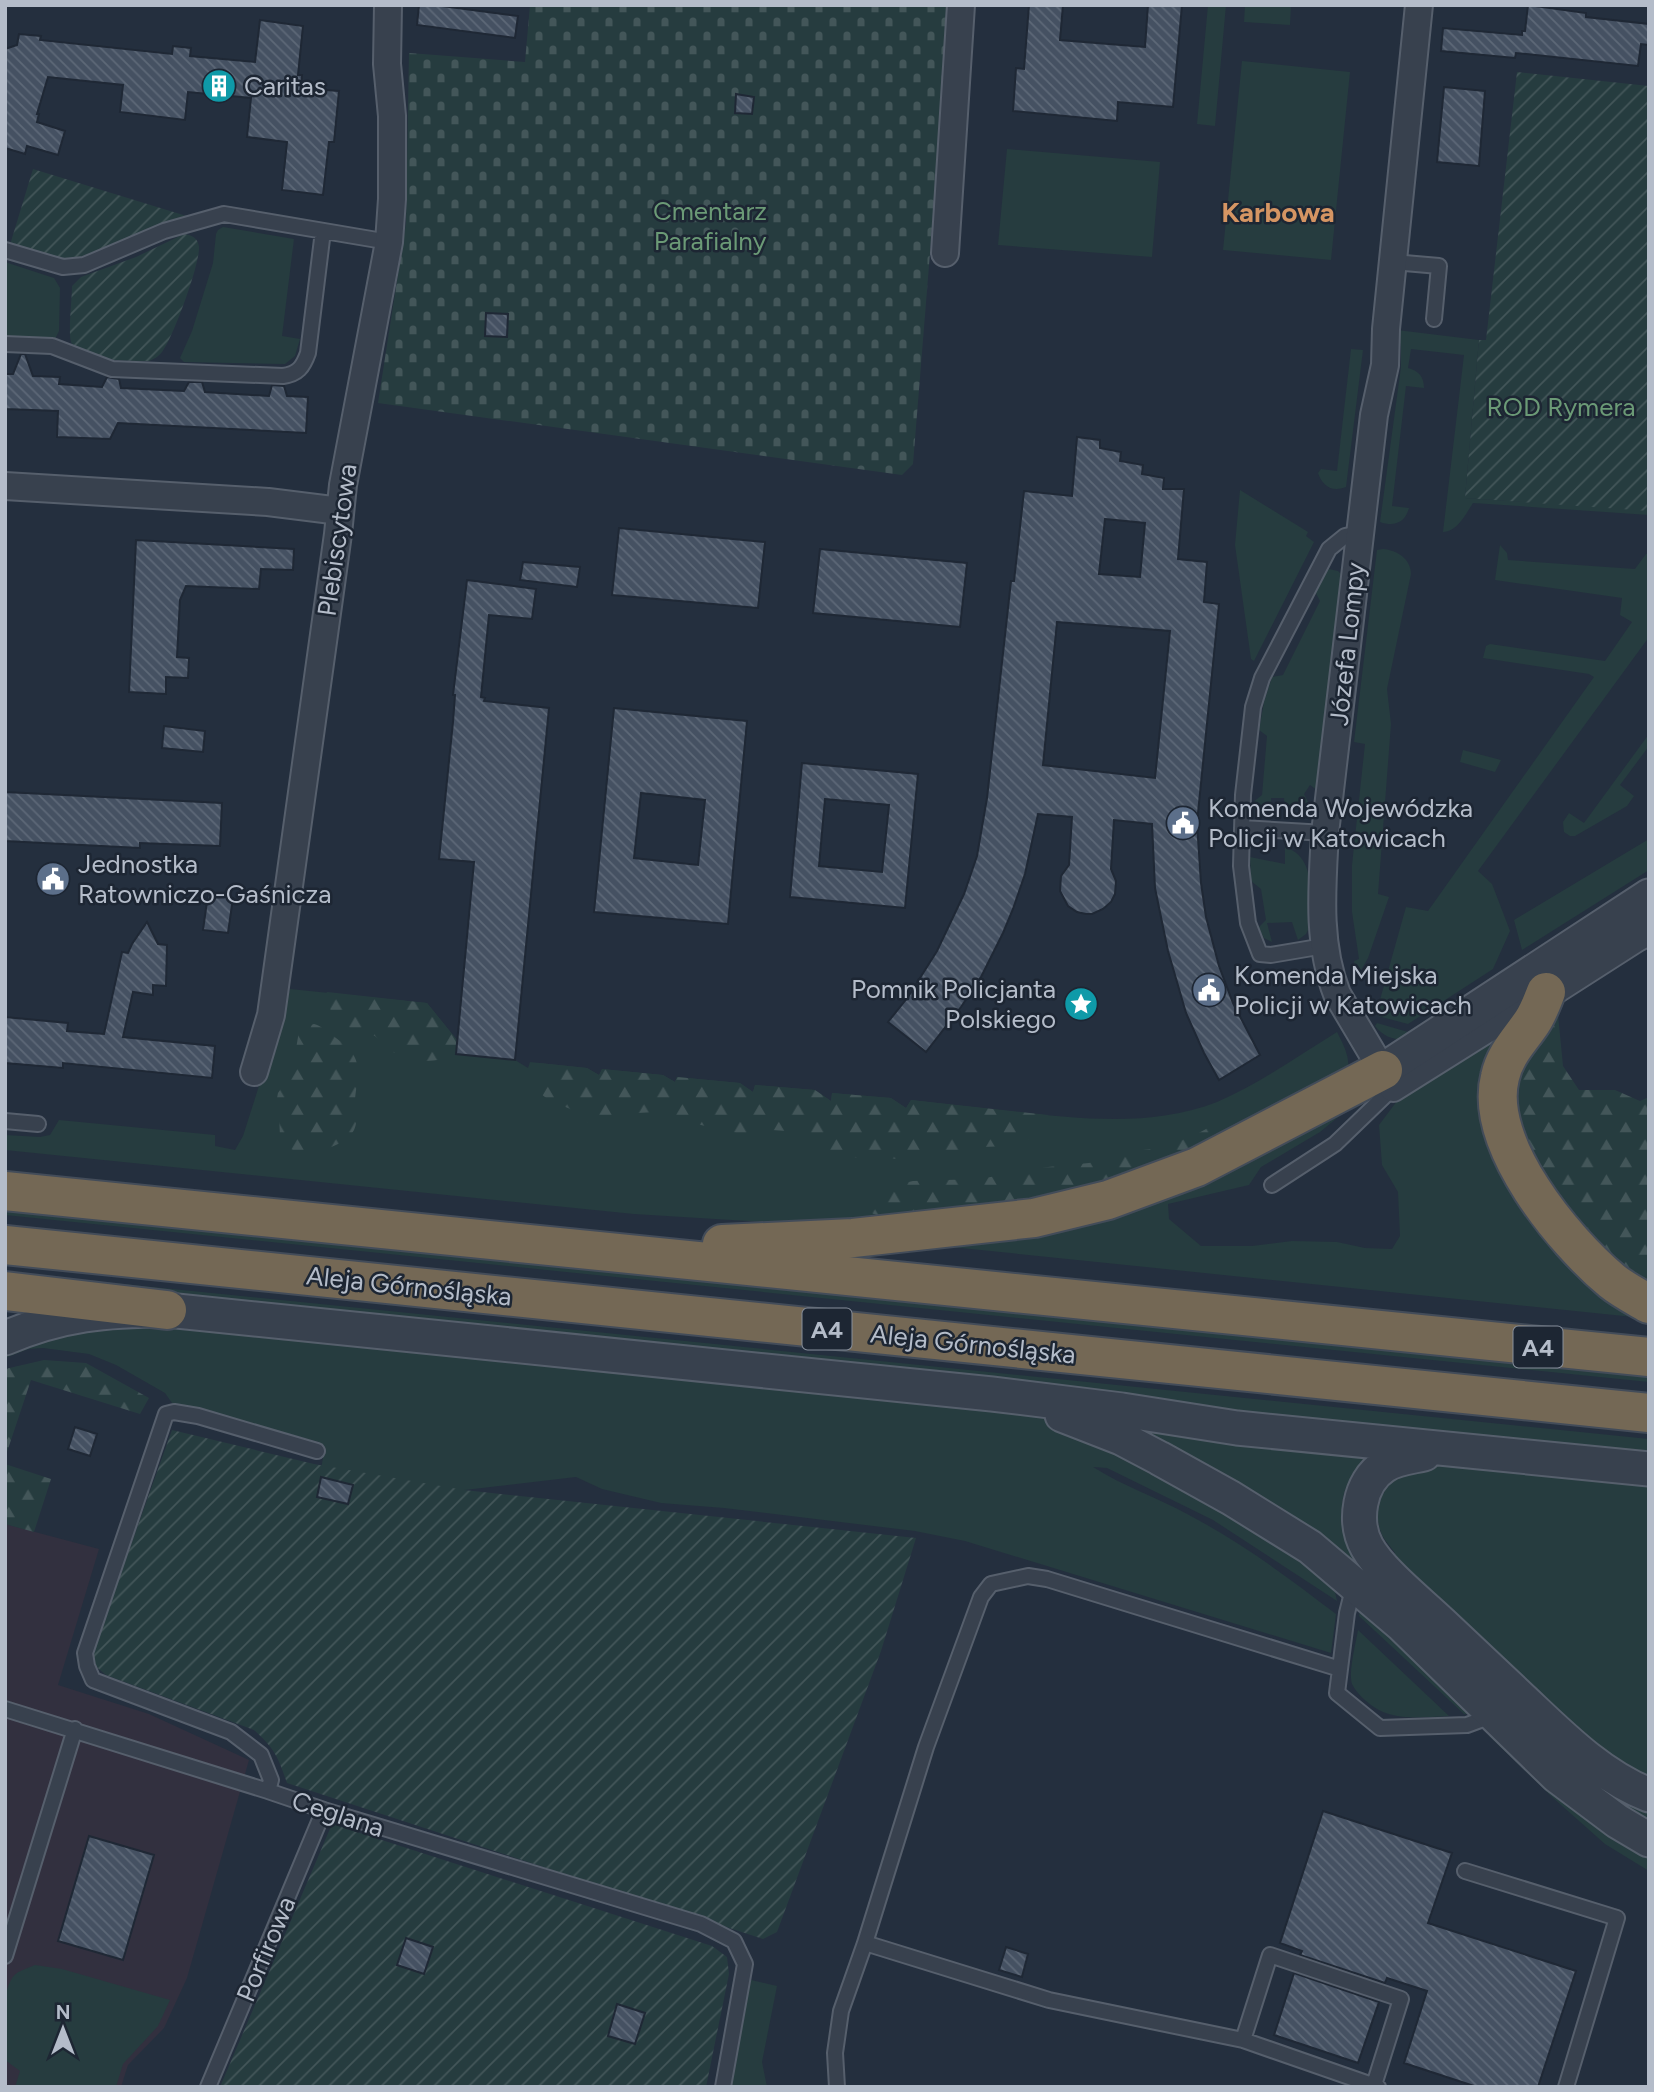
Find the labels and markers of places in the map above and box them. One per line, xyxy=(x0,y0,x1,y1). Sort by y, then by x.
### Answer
building icon: Caritas xyxy=(200,67,238,105)
place label: Caritas xyxy=(244,70,326,102)
place label: Komenda Wojewódzka Policji w Katowicach xyxy=(1208,792,1473,854)
public building icon: Komenda Wojewódzka Policji w Katowicach xyxy=(1164,804,1202,842)
place label: Jednostka Ratowniczo-Gaśnicza xyxy=(78,848,332,910)
public building icon: Jednostka Ratowniczo-Gaśnicza xyxy=(34,860,72,898)
place label: Komenda Miejska Policji w Katowicach xyxy=(1234,959,1472,1021)
public building icon: Komenda Miejska Policji w Katowicach xyxy=(1190,971,1228,1009)
place label: Pomnik Policjanta Polskiego xyxy=(851,973,1056,1035)
place icon: Pomnik Policjanta Polskiego xyxy=(1062,985,1100,1023)

